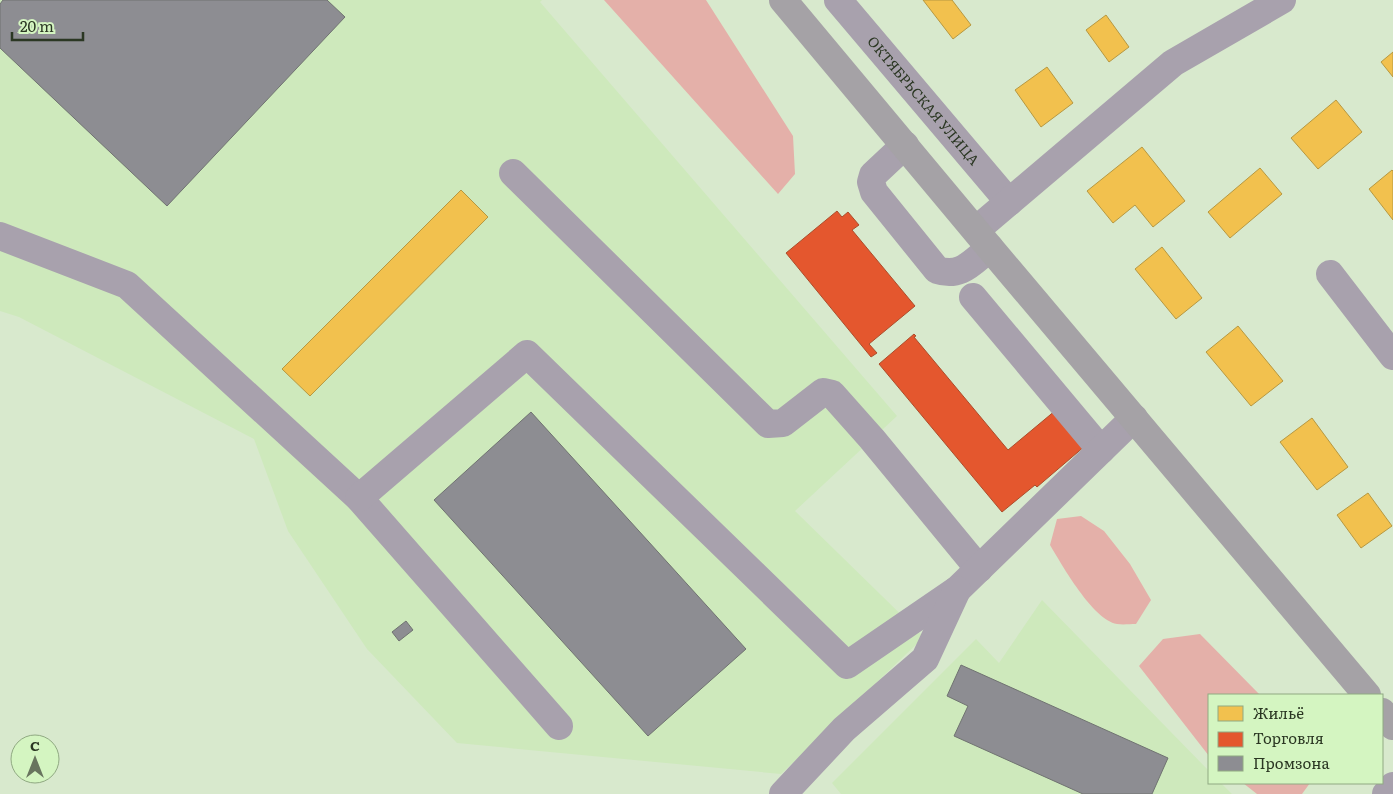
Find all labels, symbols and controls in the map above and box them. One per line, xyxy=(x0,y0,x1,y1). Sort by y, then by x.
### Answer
scale bar xyxy=(12,10,84,42)
text: 20 m xyxy=(20,14,54,37)
street label: ОКТЯБРЬСКАЯ УЛИЦА xyxy=(864,31,985,170)
legend xyxy=(1208,694,1383,784)
text: Жильё xyxy=(1253,701,1304,724)
text: Торговля xyxy=(1253,726,1324,749)
north arrow xyxy=(10,734,60,784)
text: С xyxy=(30,735,40,755)
text: Промзона xyxy=(1253,751,1331,774)

